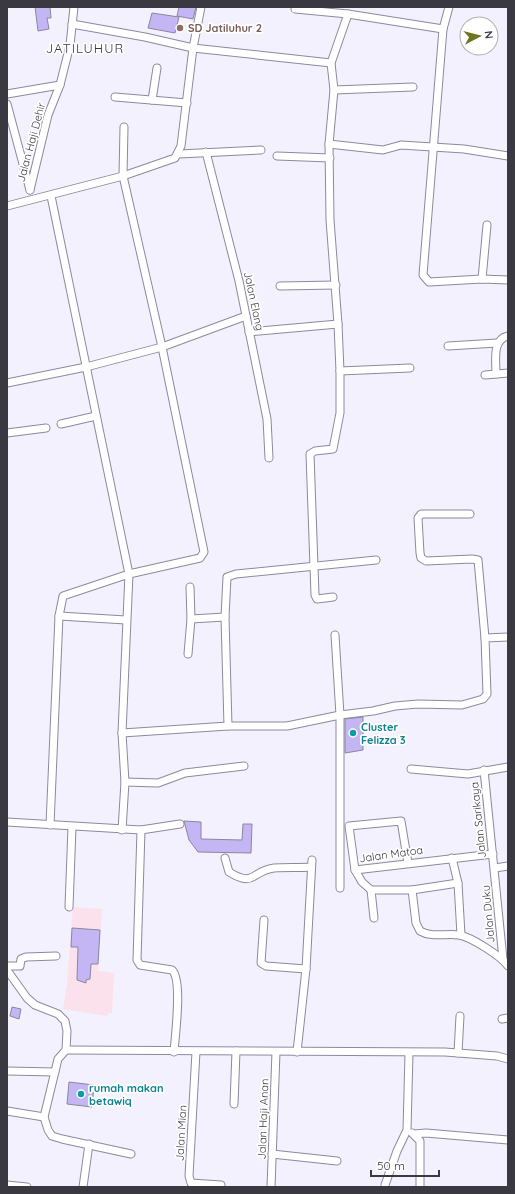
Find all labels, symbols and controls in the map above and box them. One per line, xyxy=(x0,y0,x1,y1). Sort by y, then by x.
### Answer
north arrow xyxy=(459,16,499,56)
place label: SD Jatiluhur 2 xyxy=(188,21,262,35)
marker: SD Jatiluhur 2 xyxy=(175,23,185,33)
text: N xyxy=(481,30,496,40)
district label: JATILUHUR xyxy=(46,40,124,56)
street label: Jalan Haji Dehir xyxy=(14,100,49,183)
street label: Jalan Elang xyxy=(241,270,267,332)
place label: Cluster Felizza 3 xyxy=(361,720,406,747)
marker: Cluster Felizza 3 xyxy=(348,728,358,738)
street label: Jalan Sarikaya xyxy=(467,781,489,859)
street label: Jalan Matoa xyxy=(358,843,424,865)
street label: Jalan Duku xyxy=(479,885,497,943)
street label: Jalan Haji Anan xyxy=(255,1078,271,1160)
place label: rumah makan betawiq xyxy=(89,1081,164,1108)
marker: rumah makan betawiq xyxy=(76,1089,86,1099)
street label: Jalan Mian xyxy=(173,1105,189,1161)
scale bar xyxy=(371,1152,439,1178)
text: 50 m xyxy=(377,1158,405,1173)

